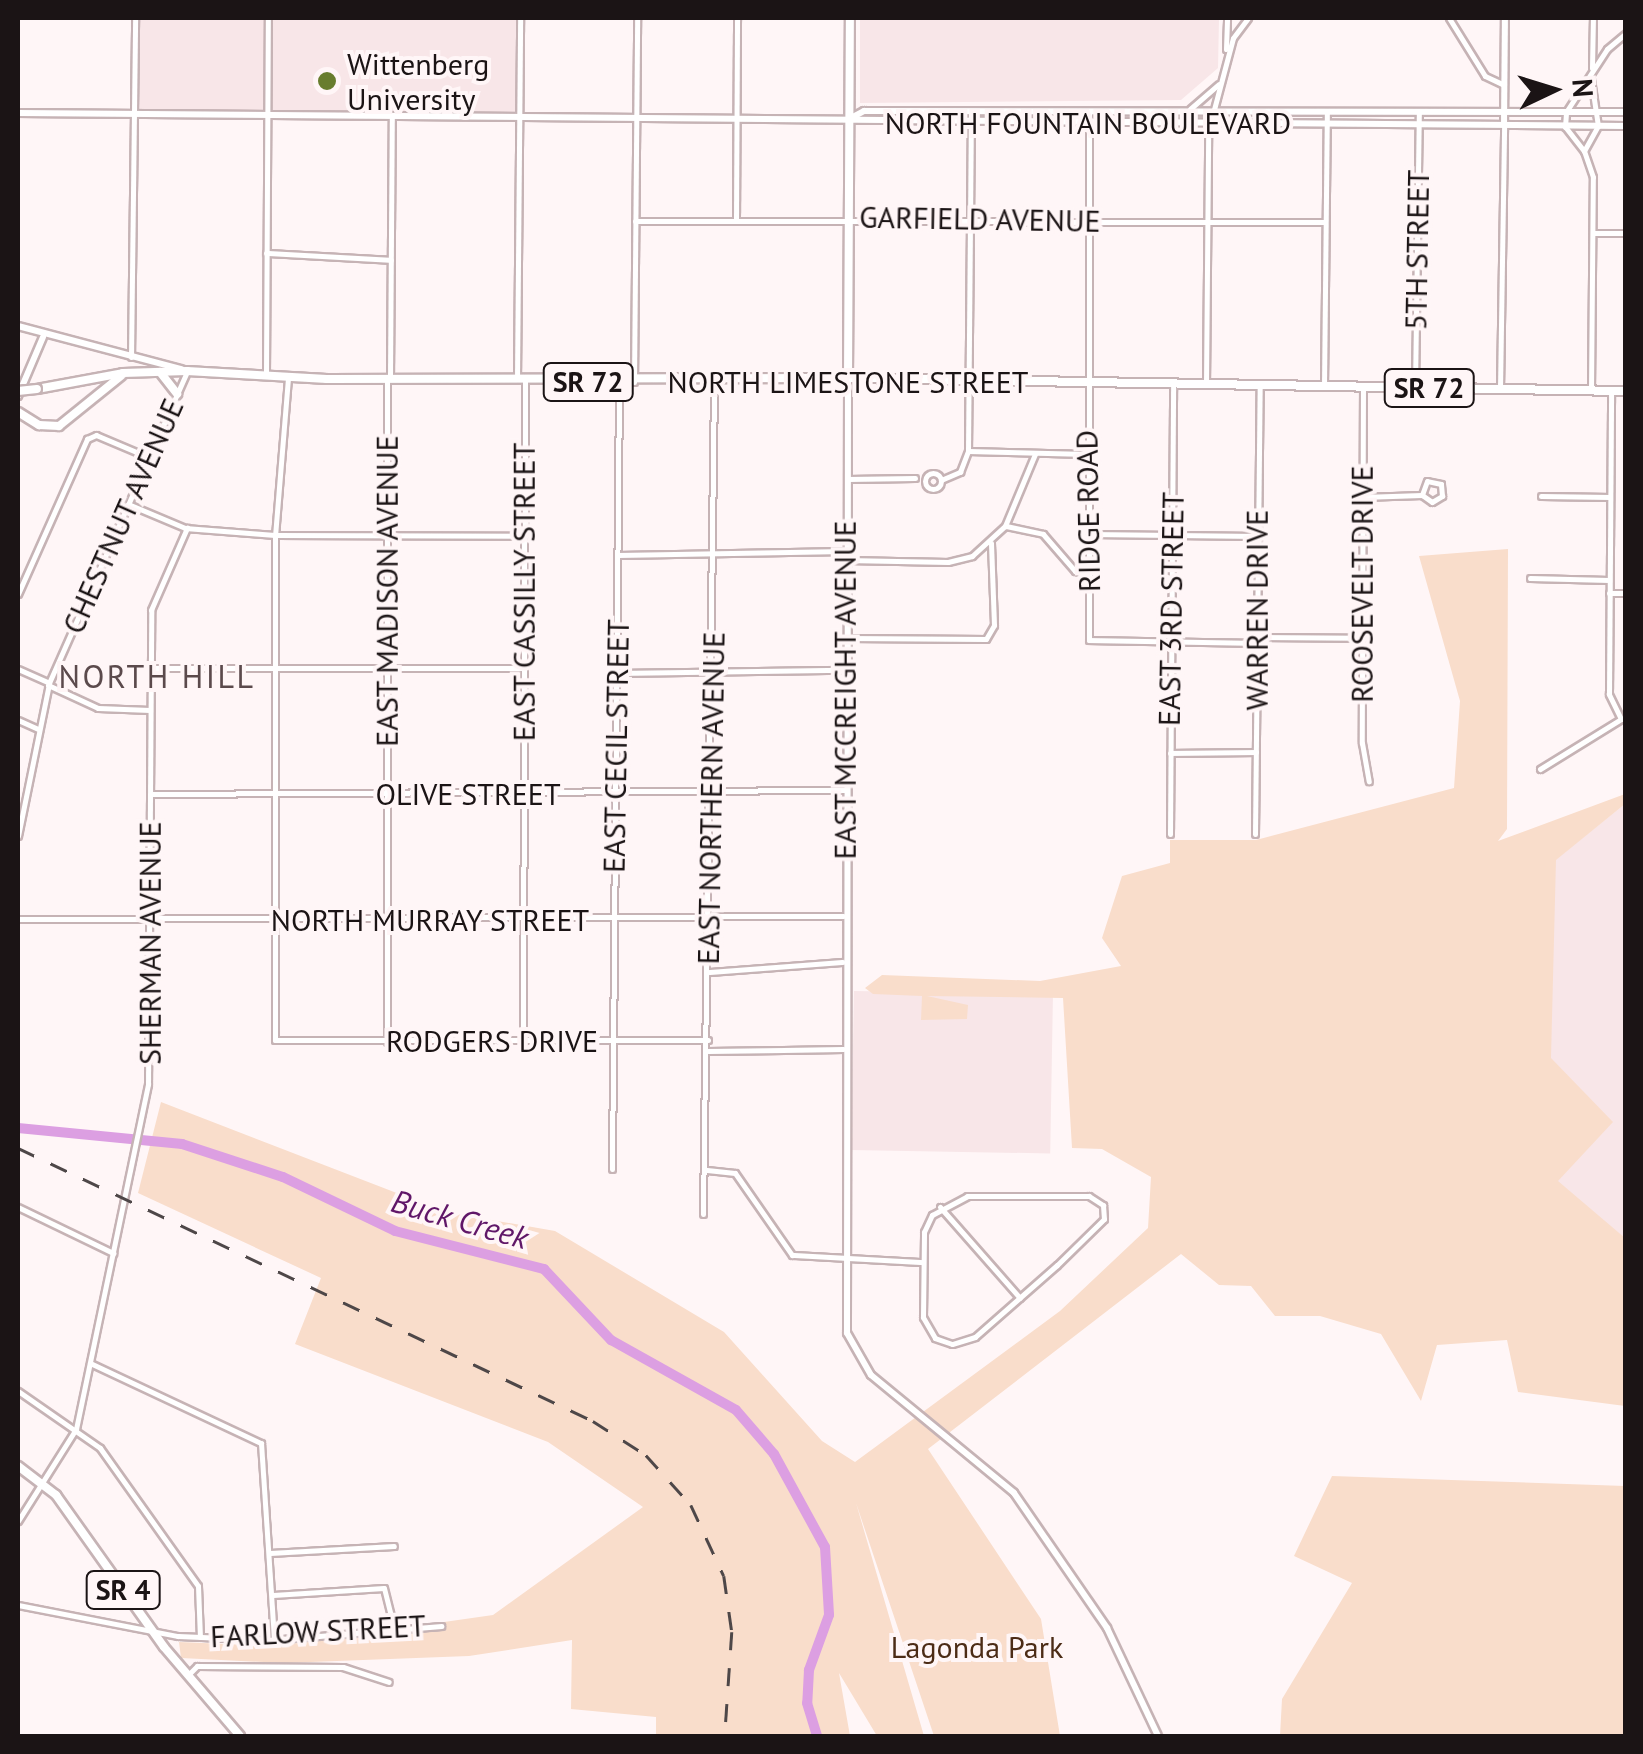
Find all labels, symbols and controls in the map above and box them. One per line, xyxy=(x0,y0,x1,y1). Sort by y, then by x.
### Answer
north arrow xyxy=(1503,40,1603,140)
place label: Wittenberg University xyxy=(347,46,489,116)
marker: Wittenberg University xyxy=(316,70,338,92)
text: N xyxy=(1564,77,1603,98)
street label: NORTH FOUNTAIN BOULEVARD xyxy=(885,105,1291,141)
street label: 5TH STREET xyxy=(1398,169,1436,331)
street label: GARFIELD AVENUE xyxy=(859,199,1101,239)
road number: SR 72 xyxy=(540,359,636,405)
street label: NORTH LIMESTONE STREET xyxy=(668,364,1028,400)
road number: SR 72 xyxy=(1382,365,1476,411)
street label: CHESTNUT AVENUE xyxy=(55,392,191,640)
street label: RIDGE ROAD xyxy=(1069,430,1107,592)
street label: EAST MADISON AVENUE xyxy=(369,434,405,748)
street label: EAST CASSILLY STREET xyxy=(506,442,542,742)
street label: ROOSEVELT DRIVE xyxy=(1344,465,1380,703)
street label: EAST 3RD STREET xyxy=(1151,491,1191,727)
street label: WARREN DRIVE xyxy=(1239,510,1275,710)
street label: EAST MCCREIGHT AVENUE xyxy=(827,519,863,861)
street label: EAST CECIL STREET xyxy=(596,618,636,874)
street label: EAST NORTHERN AVENUE xyxy=(690,630,732,966)
district label: NORTH HILL xyxy=(58,657,256,695)
street label: OLIVE STREET xyxy=(375,776,561,812)
street label: SHERMAN AVENUE xyxy=(132,821,168,1065)
street label: NORTH MURRAY STREET xyxy=(270,902,590,938)
street label: RODGERS DRIVE xyxy=(386,1023,598,1059)
water label: Buck Creek xyxy=(387,1181,533,1257)
road number: SR 4 xyxy=(86,1567,160,1613)
street label: FARLOW STREET xyxy=(209,1607,427,1655)
park label: Lagonda Park xyxy=(891,1629,1063,1665)

